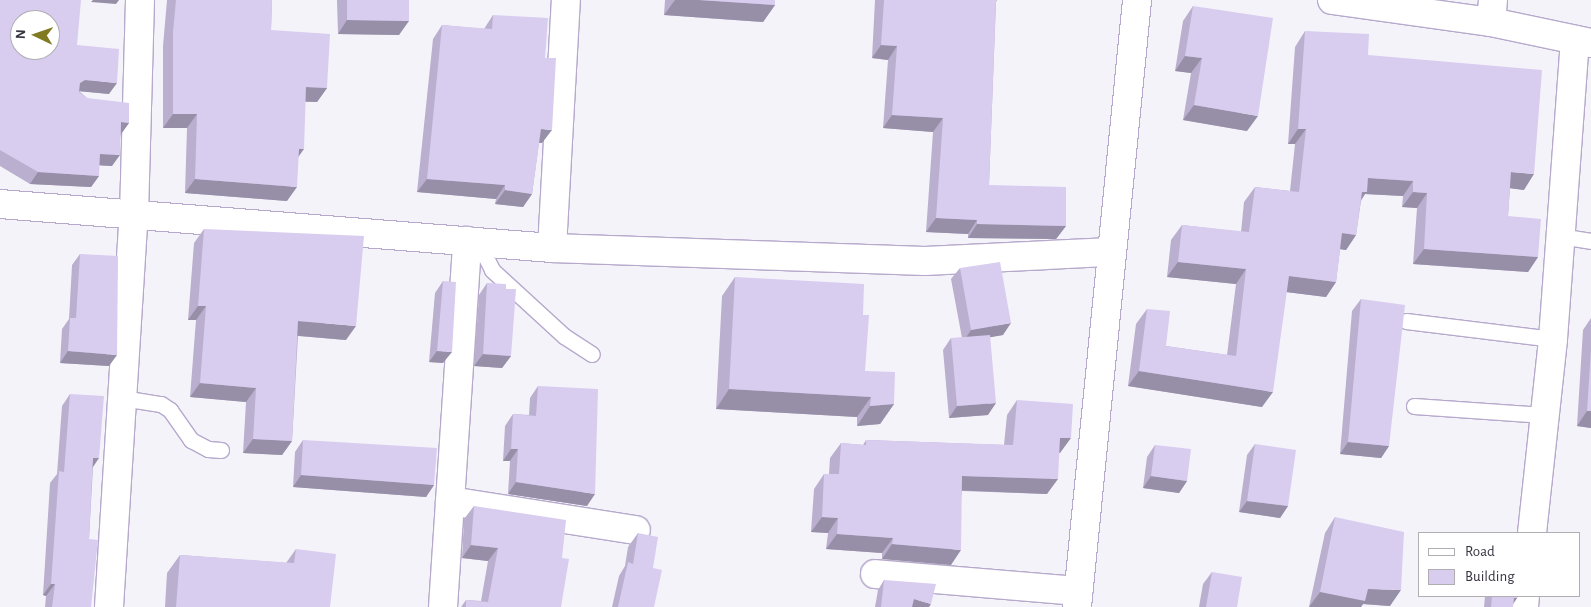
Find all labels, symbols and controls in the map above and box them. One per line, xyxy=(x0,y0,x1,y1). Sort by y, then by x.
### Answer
north arrow xyxy=(10,10,60,60)
text: N xyxy=(14,29,28,40)
legend xyxy=(1418,532,1581,597)
text: Road xyxy=(1465,544,1495,559)
text: Building xyxy=(1465,569,1515,584)

